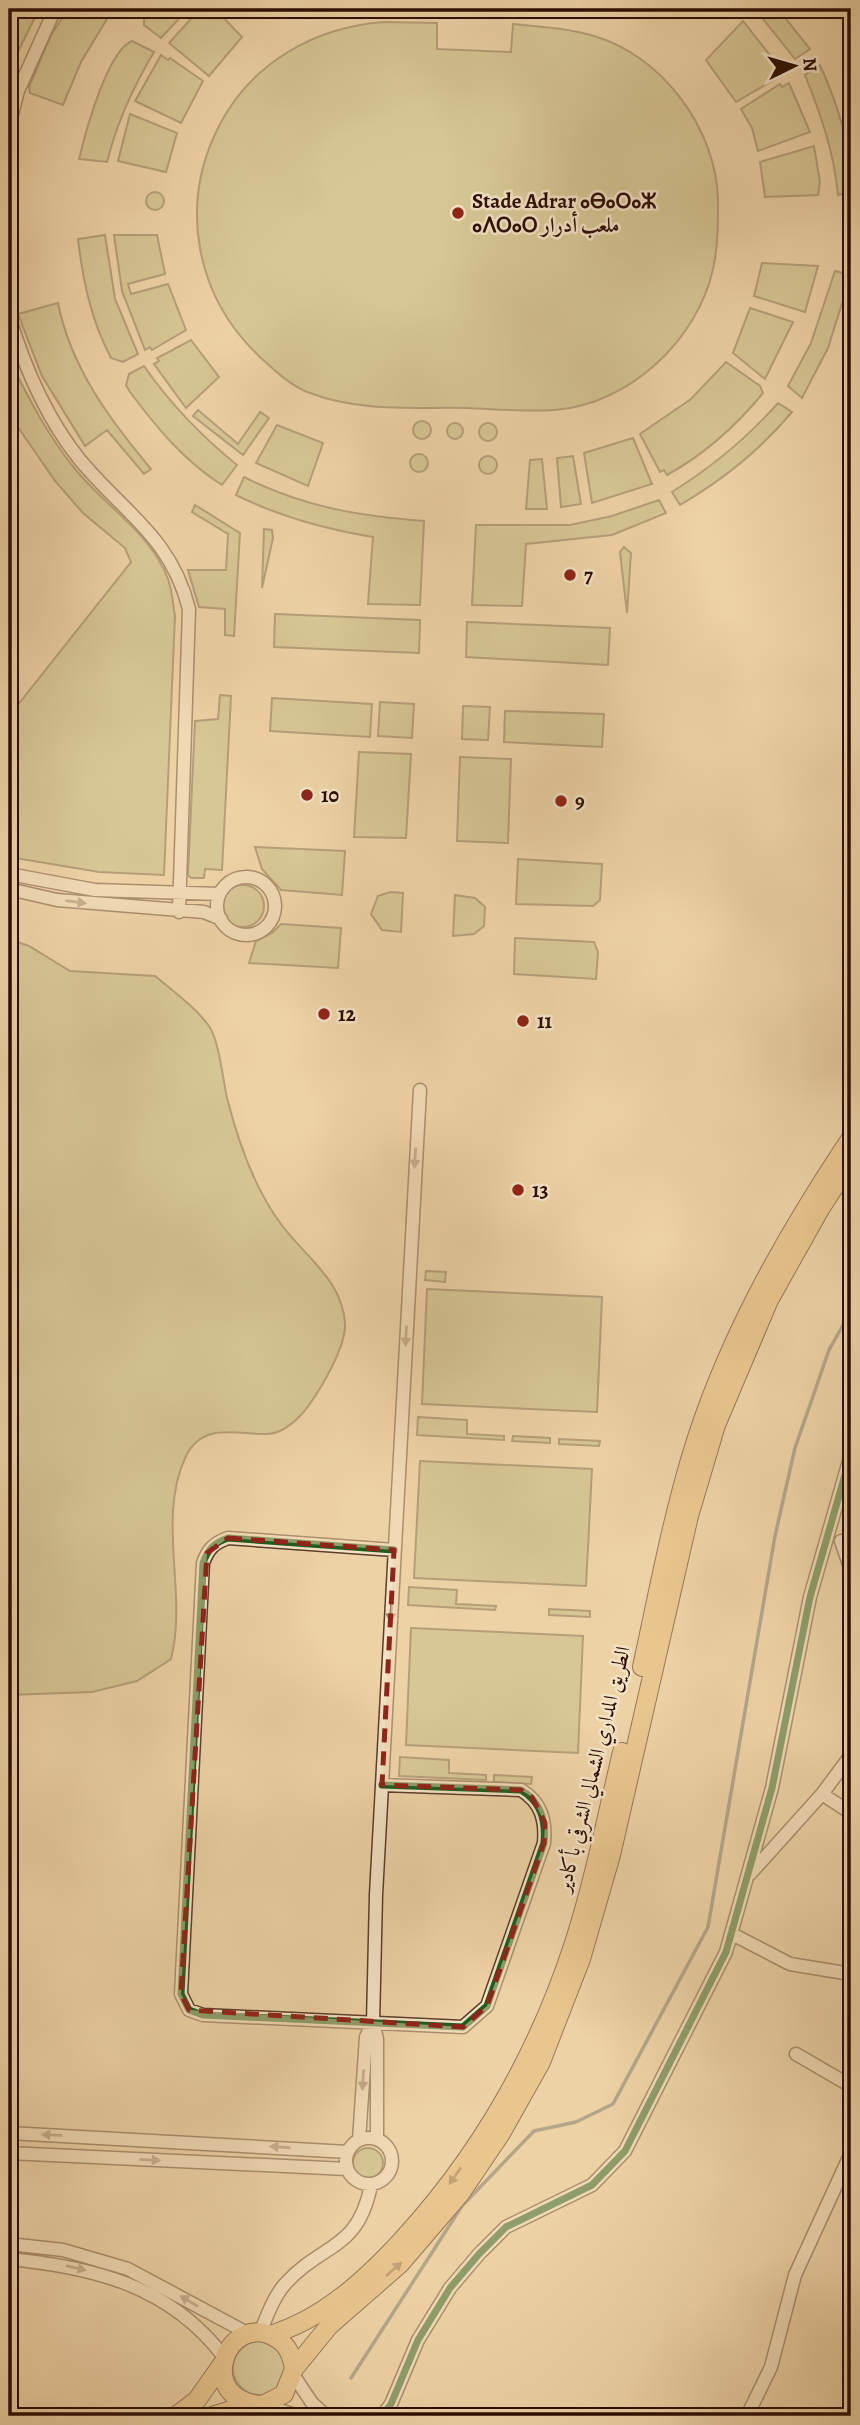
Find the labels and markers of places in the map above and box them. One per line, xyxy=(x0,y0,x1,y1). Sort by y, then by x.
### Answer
place label: Stade Adrar ⴰⴱⴰⵔⴰⵣ ⴰⴷⵔⴰⵔ ملعب أدرار xyxy=(472,187,657,239)
marker: Stade Adrar ⴰⴱⴰⵔⴰⵣ ⴰⴷⵔⴰⵔ ملعب أدرار xyxy=(450,205,466,221)
place label: 7 xyxy=(584,561,593,589)
marker: 7 xyxy=(562,567,578,583)
place label: 10 xyxy=(321,781,340,809)
marker: 10 xyxy=(299,787,315,803)
place label: 9 xyxy=(575,787,585,815)
marker: 9 xyxy=(553,793,569,809)
place label: 12 xyxy=(338,1000,356,1028)
marker: 12 xyxy=(316,1006,332,1022)
place label: 11 xyxy=(537,1007,553,1035)
marker: 11 xyxy=(515,1013,531,1029)
place label: 13 xyxy=(532,1176,549,1204)
marker: 13 xyxy=(510,1182,526,1198)

